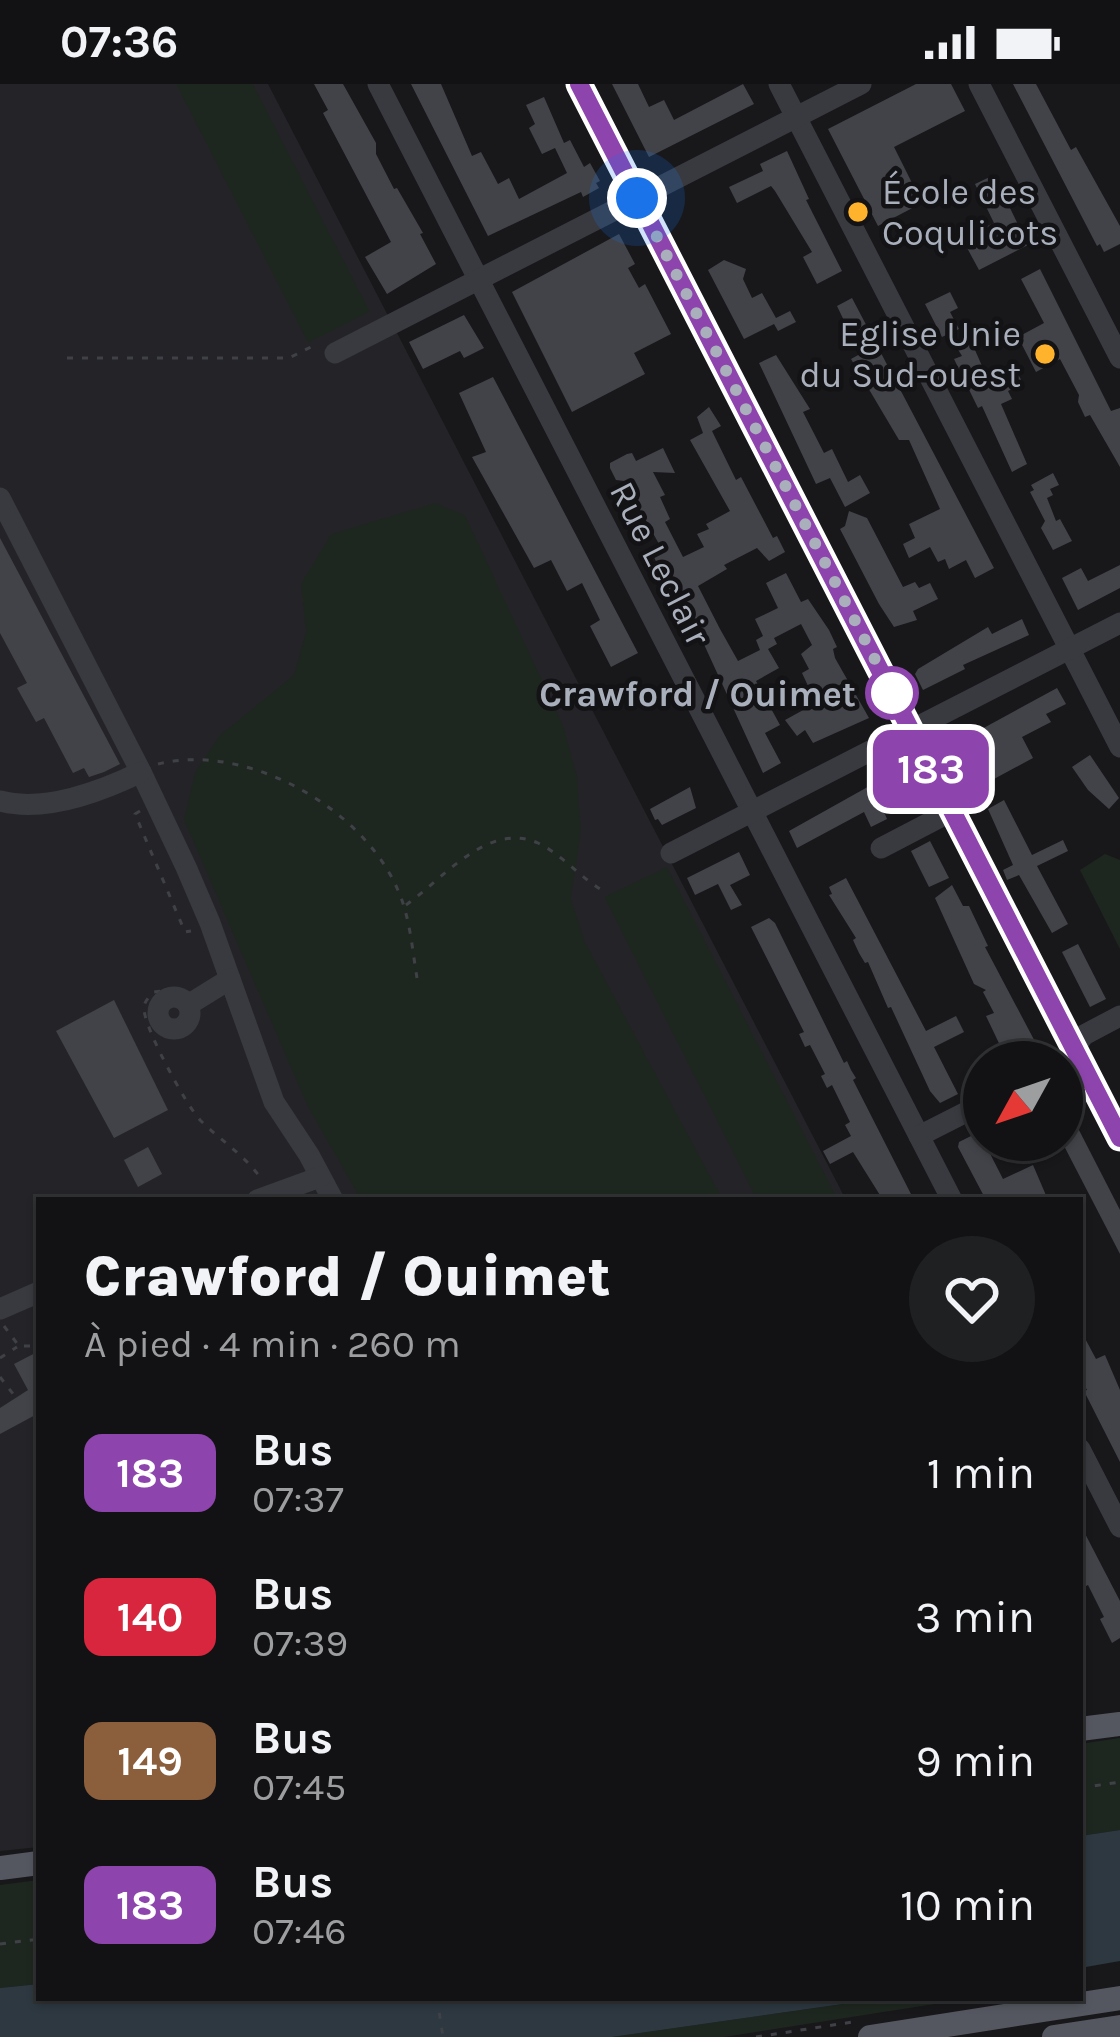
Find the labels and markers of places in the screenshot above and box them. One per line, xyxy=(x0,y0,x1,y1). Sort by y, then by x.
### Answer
place label: École des Coqulicots xyxy=(882,170,1058,254)
marker: École des Coqulicots xyxy=(845,199,871,225)
place label: Eglise Unie du Sud-ouest xyxy=(799,313,1021,396)
marker: Eglise Unie du Sud-ouest xyxy=(1032,341,1058,367)
marker: Crawford / Ouimet xyxy=(867,668,917,718)
place label: Crawford / Ouimet xyxy=(539,673,856,715)

